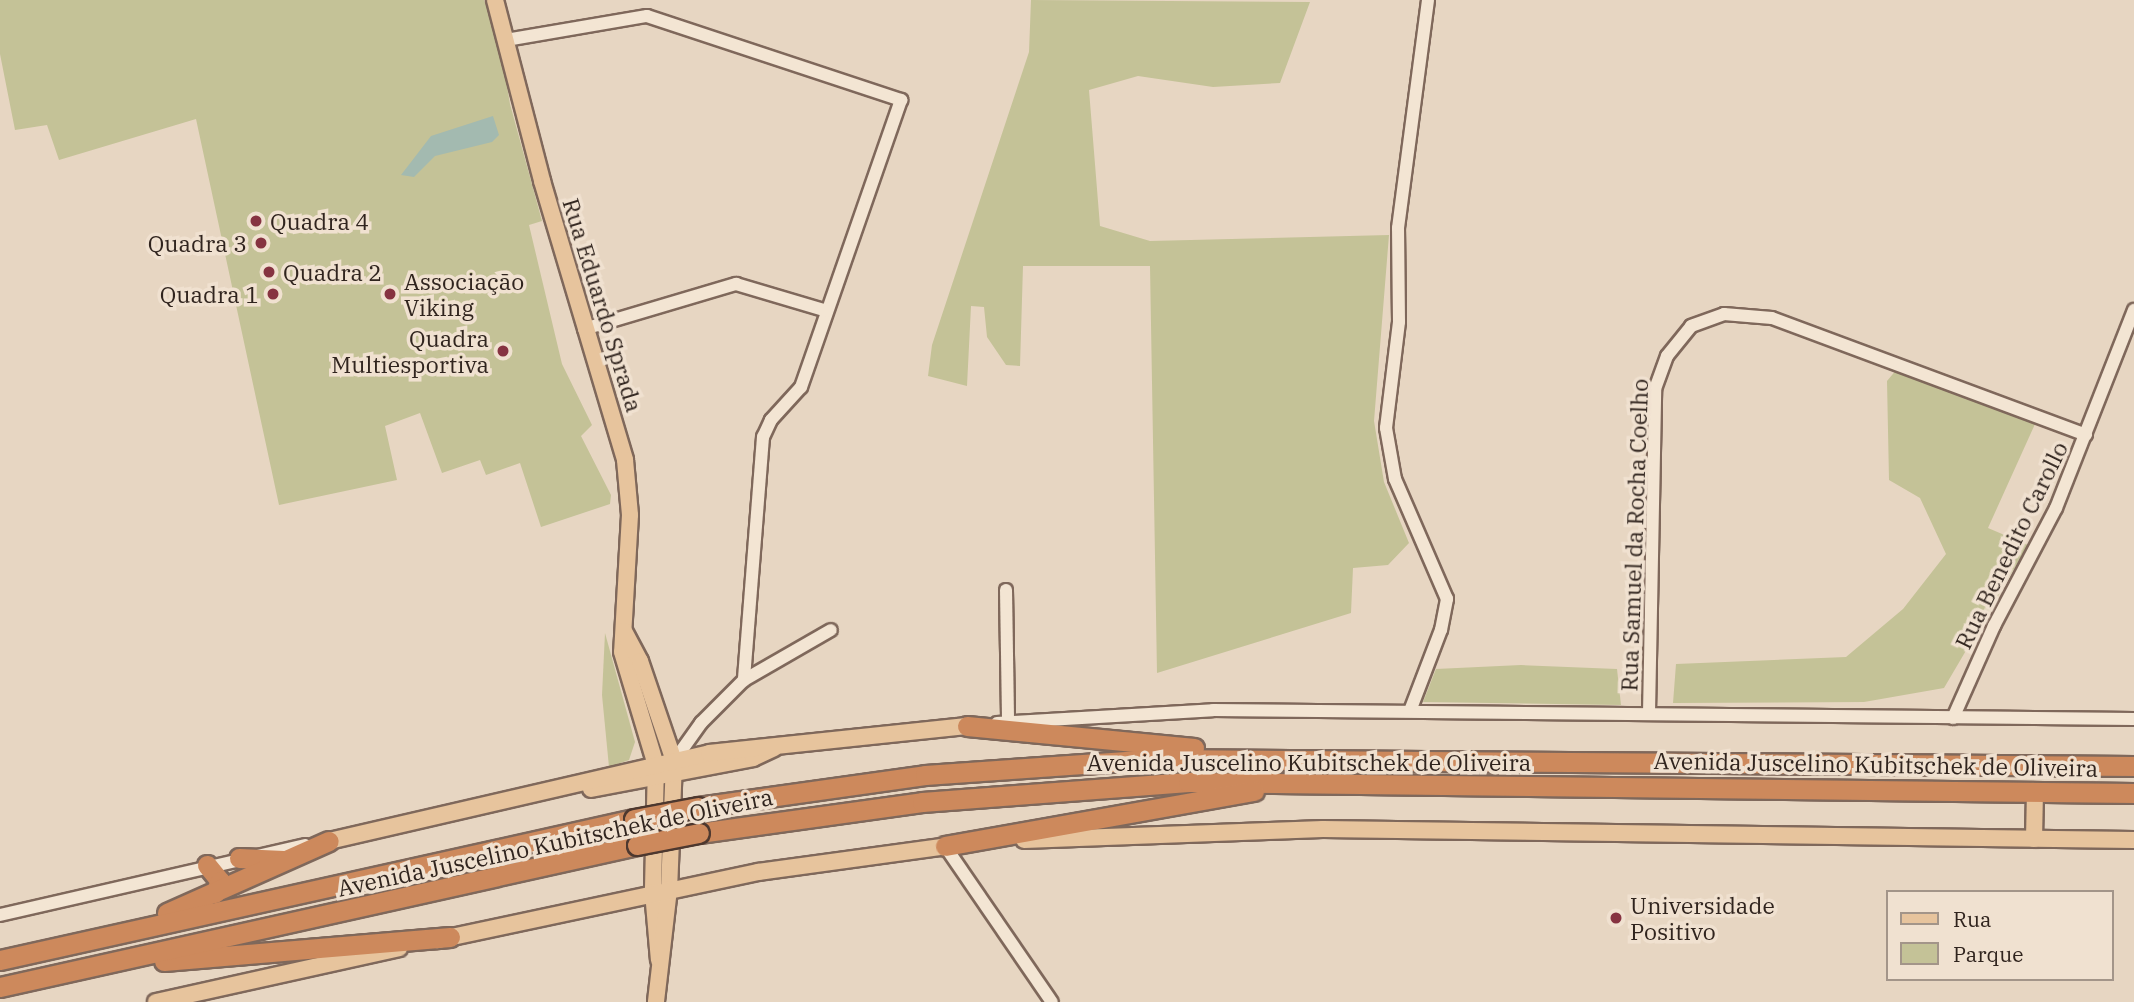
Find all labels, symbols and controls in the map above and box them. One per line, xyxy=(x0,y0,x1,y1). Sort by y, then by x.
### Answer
street label: Rua Eduardo Sprada xyxy=(557,195,649,415)
place label: Quadra 4 xyxy=(270,207,369,235)
marker: Quadra 4 xyxy=(248,213,264,229)
place label: Quadra 3 xyxy=(148,229,247,257)
marker: Quadra 3 xyxy=(253,235,269,251)
place label: Quadra 2 xyxy=(283,258,382,286)
marker: Quadra 2 xyxy=(261,264,277,280)
place label: Associação Viking xyxy=(404,267,524,321)
place label: Quadra 1 xyxy=(160,280,259,308)
marker: Quadra 1 xyxy=(265,286,281,302)
marker: Associação Viking xyxy=(382,286,398,302)
place label: Quadra Multiesportiva xyxy=(331,324,489,378)
marker: Quadra Multiesportiva xyxy=(495,343,511,359)
street label: Rua Samuel da Rocha Coelho xyxy=(1615,378,1653,692)
street label: Rua Benedito Carollo xyxy=(1949,437,2073,653)
street label: Avenida Juscelino Kubitschek de Oliveira xyxy=(1653,746,2099,782)
street label: Avenida Juscelino Kubitschek de Oliveira xyxy=(1087,748,1531,776)
street label: Avenida Juscelino Kubitschek de Oliveira xyxy=(335,782,775,902)
legend xyxy=(1885,890,2113,981)
place label: Universidade Positivo xyxy=(1630,891,1775,945)
text: Rua xyxy=(1953,905,1991,933)
marker: Universidade Positivo xyxy=(1608,910,1624,926)
text: Parque xyxy=(1953,940,2023,968)

